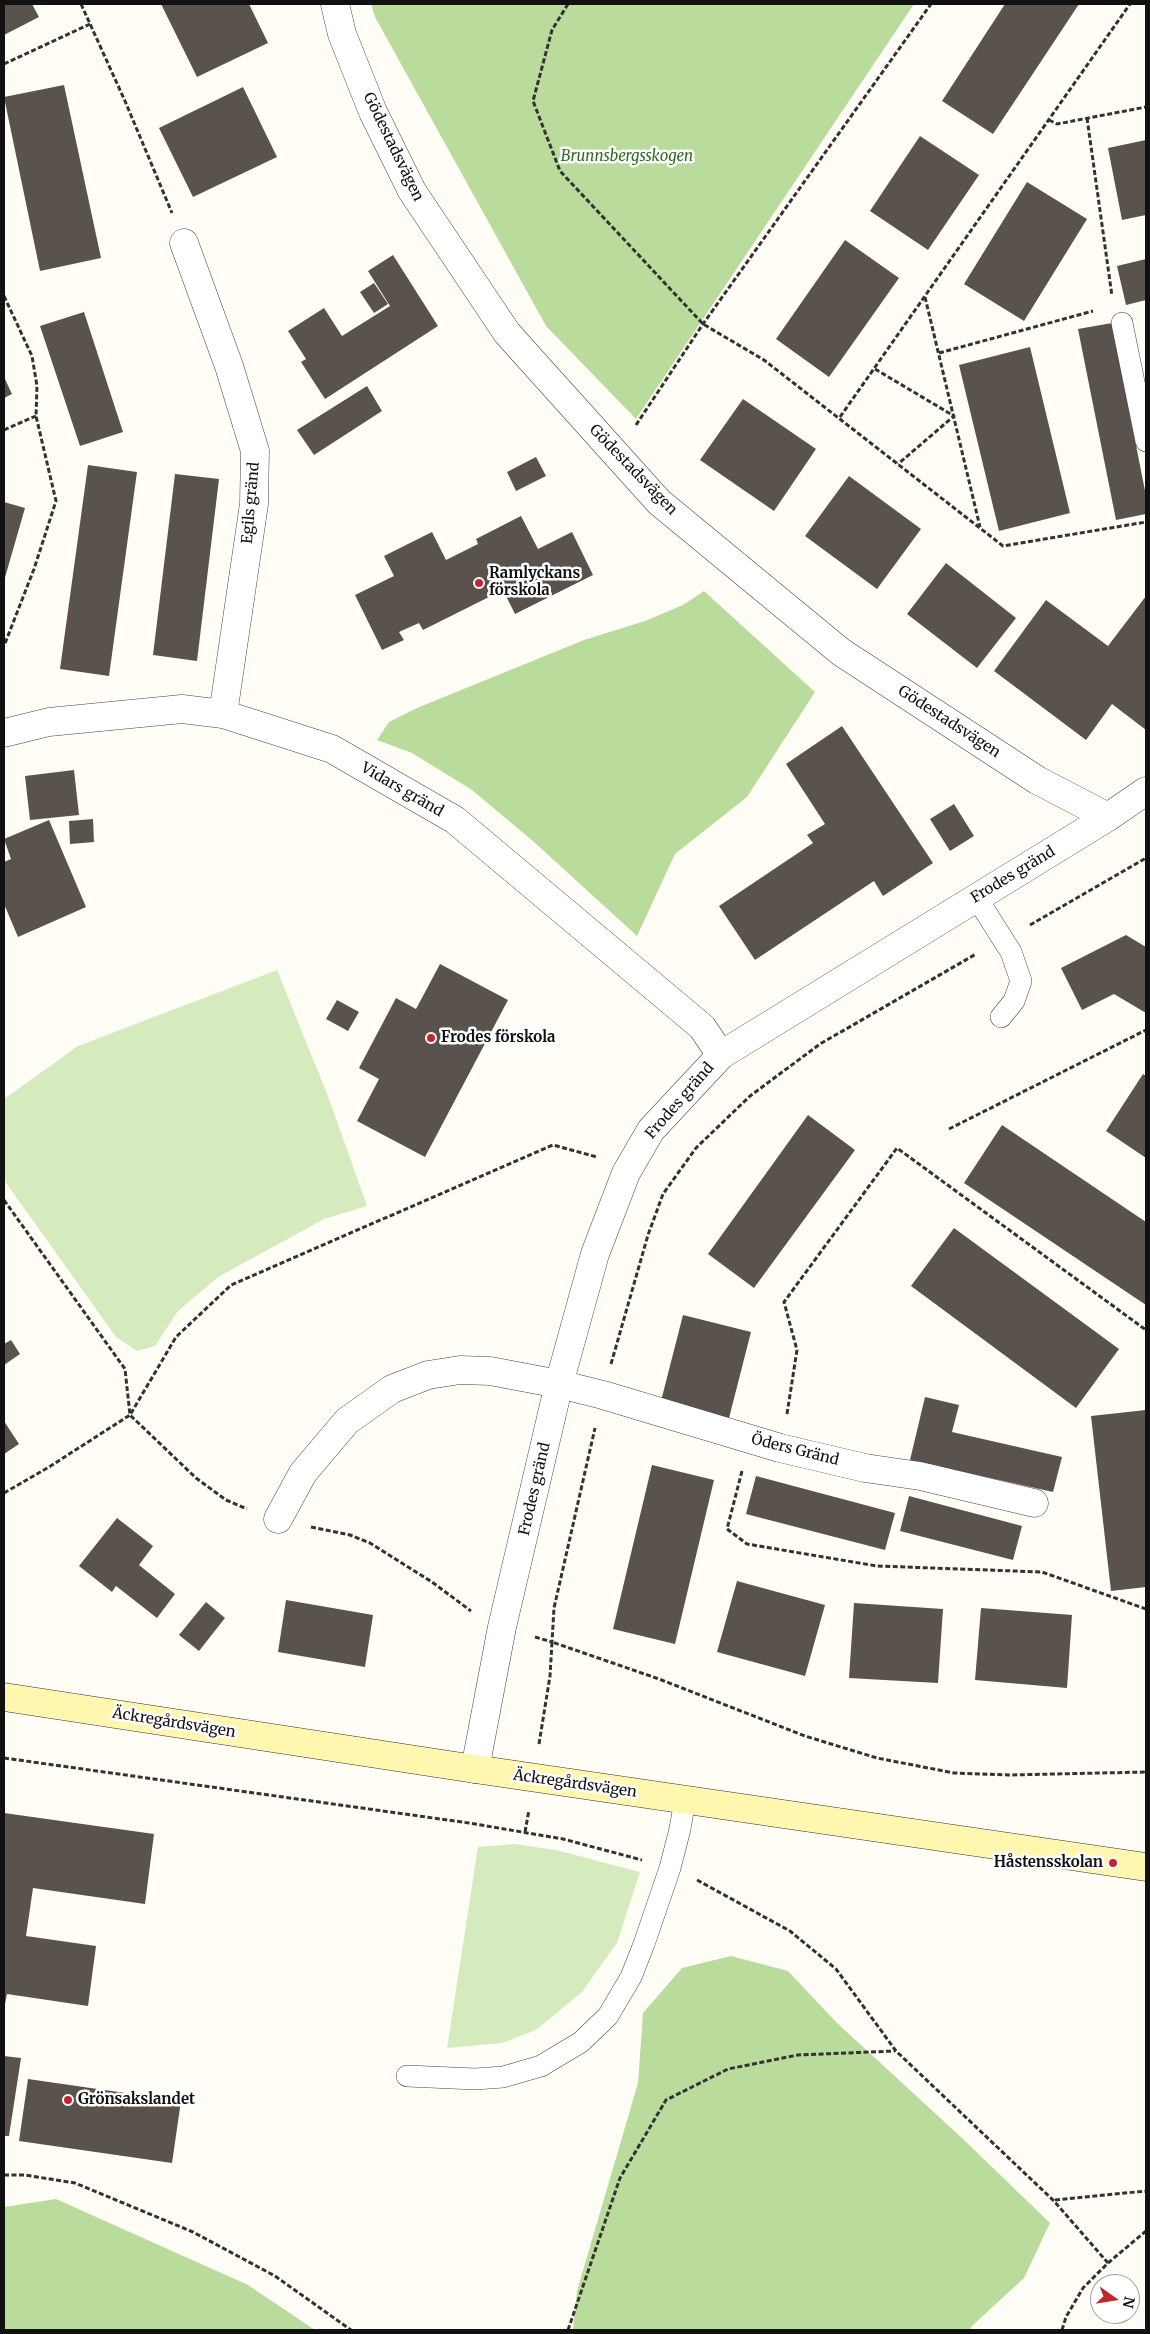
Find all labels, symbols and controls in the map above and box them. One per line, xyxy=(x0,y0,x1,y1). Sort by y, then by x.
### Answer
street label: Gödestadsvägen xyxy=(359,90,427,204)
park label: Brunnsbergsskogen xyxy=(561,148,693,166)
street label: Gödestadsvägen xyxy=(585,421,681,519)
street label: Egils gränd xyxy=(238,461,264,545)
place label: Ramlyckans förskola xyxy=(489,565,580,600)
marker: Ramlyckans förskola xyxy=(473,577,485,589)
street label: Gödestadsvägen xyxy=(894,682,1004,762)
street label: Vidars gränd xyxy=(358,759,446,821)
street label: Frodes gränd xyxy=(968,843,1058,907)
place label: Frodes förskola xyxy=(441,1029,555,1047)
marker: Frodes förskola xyxy=(425,1032,437,1044)
street label: Frodes gränd xyxy=(642,1059,718,1143)
street label: Öders Gränd xyxy=(749,1430,841,1470)
street label: Frodes gränd xyxy=(516,1441,554,1537)
street label: Äckregårdsvägen xyxy=(111,1704,237,1742)
street label: Äckregårdsvägen xyxy=(512,1766,638,1802)
place label: Håstensskolan xyxy=(994,1854,1103,1872)
marker: Håstensskolan xyxy=(1107,1857,1119,1869)
place label: Grönsakslandet xyxy=(78,2091,195,2109)
marker: Grönsakslandet xyxy=(62,2094,74,2106)
north arrow xyxy=(1090,2274,1140,2324)
text: N xyxy=(1119,2295,1139,2310)

